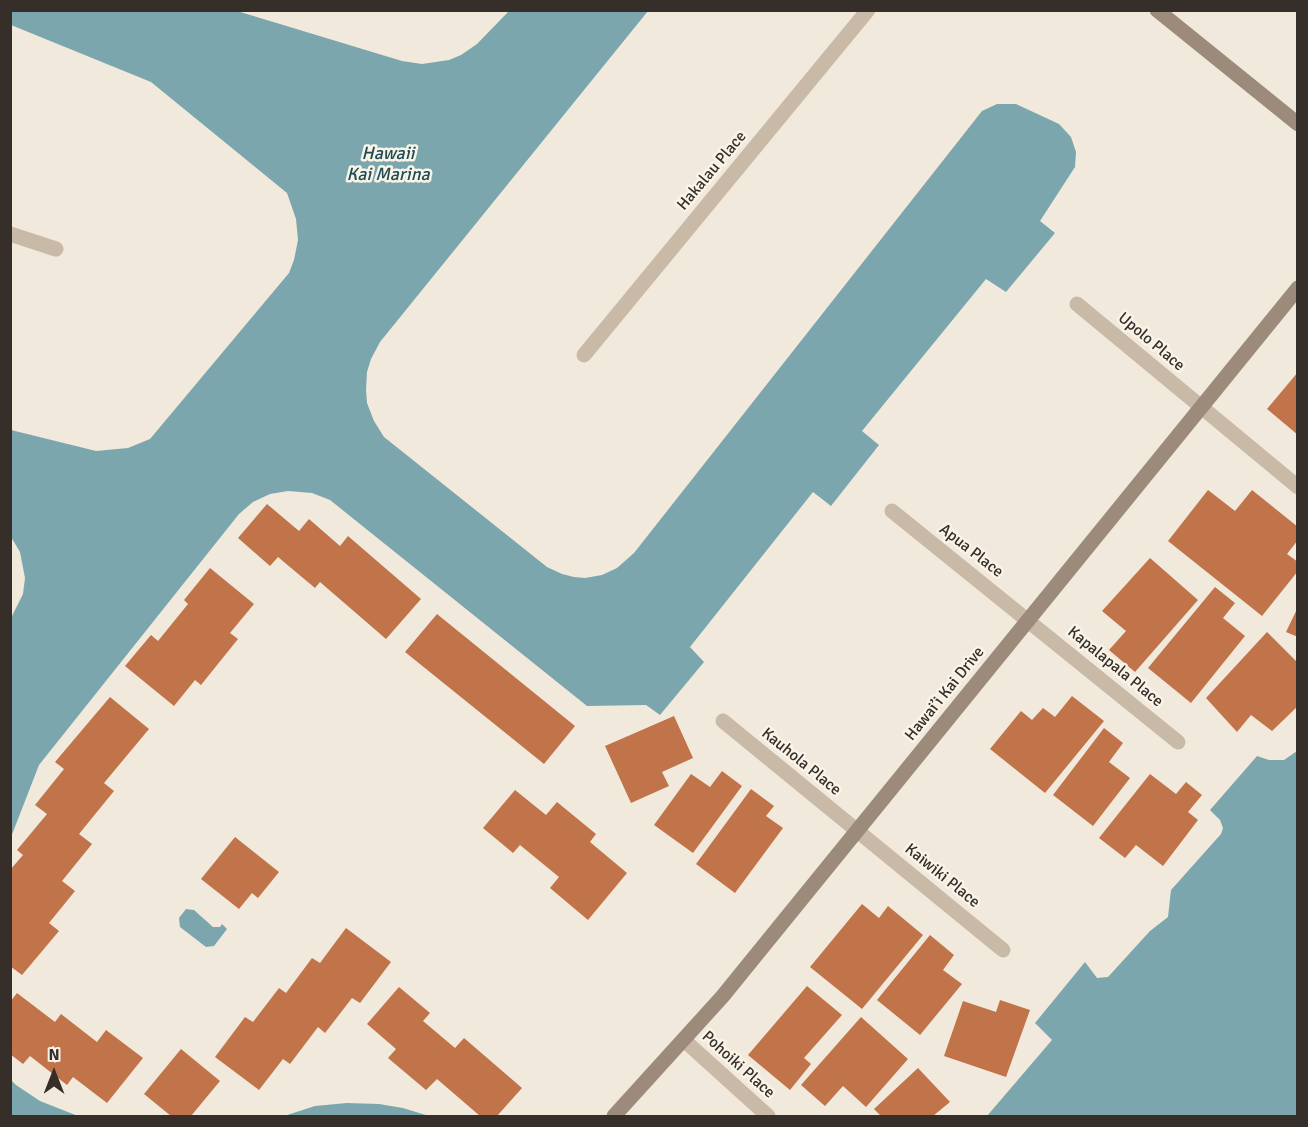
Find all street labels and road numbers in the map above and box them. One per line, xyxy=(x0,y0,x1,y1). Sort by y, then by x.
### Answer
street label: Hakalau Place xyxy=(673,128,751,214)
street label: Upolo Place xyxy=(1114,309,1188,375)
street label: Apua Place xyxy=(935,520,1007,582)
street label: Kapalapala Place xyxy=(1063,623,1167,711)
street label: Hawai’i Kai Drive xyxy=(901,643,989,745)
street label: Kauhola Place xyxy=(757,724,845,800)
street label: Kaiwiki Place xyxy=(901,840,983,912)
street label: Pohoiki Place xyxy=(698,1027,778,1103)

